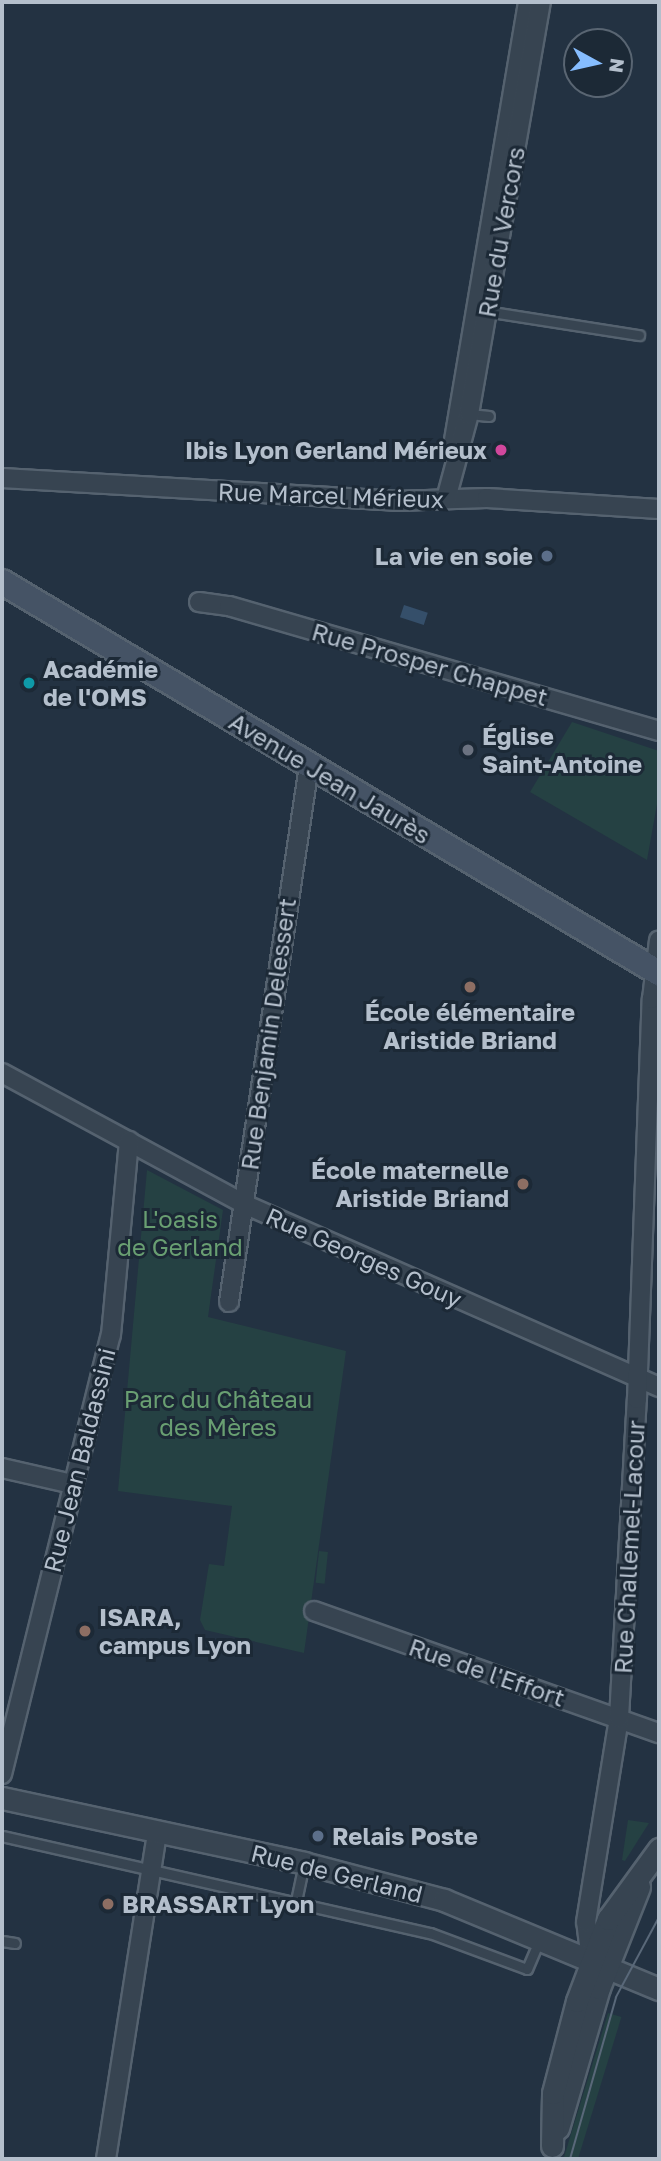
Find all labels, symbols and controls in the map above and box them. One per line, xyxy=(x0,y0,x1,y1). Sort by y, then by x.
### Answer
north arrow xyxy=(563,28,633,98)
text: N xyxy=(605,57,630,74)
street label: Rue du Vercors xyxy=(472,144,530,320)
place label: Ibis Lyon Gerland Mérieux xyxy=(185,436,487,464)
marker: Ibis Lyon Gerland Mérieux xyxy=(493,442,509,458)
street label: Rue Marcel Mérieux xyxy=(217,477,445,513)
place label: La vie en soie xyxy=(375,542,533,570)
marker: La vie en soie xyxy=(539,548,555,564)
street label: Rue Prosper Chappet xyxy=(309,617,551,711)
place label: Académie de l'OMS xyxy=(43,655,158,711)
marker: Académie de l'OMS xyxy=(21,675,37,691)
street label: Avenue Jean Jaurès xyxy=(224,707,436,849)
place label: Église Saint-Antoine xyxy=(482,722,642,778)
marker: Église Saint-Antoine xyxy=(460,742,476,758)
street label: Rue Benjamin Delessert xyxy=(235,896,301,1172)
marker: École élémentaire Aristide Briand xyxy=(462,979,478,995)
place label: École élémentaire Aristide Briand xyxy=(365,998,575,1054)
place label: École maternelle Aristide Briand xyxy=(311,1156,509,1212)
marker: École maternelle Aristide Briand xyxy=(515,1176,531,1192)
street label: Rue Georges Gouy xyxy=(262,1201,466,1313)
park label: L'oasis de Gerland xyxy=(117,1205,243,1261)
street label: Rue Jean Baldassini xyxy=(37,1345,121,1575)
park label: Parc du Château des Mères xyxy=(124,1385,312,1441)
street label: Rue Challemel-Lacour xyxy=(608,1420,650,1674)
place label: ISARA, campus Lyon xyxy=(99,1603,251,1659)
marker: ISARA, campus Lyon xyxy=(77,1623,93,1639)
street label: Rue de l'Effort xyxy=(405,1632,569,1712)
place label: Relais Poste xyxy=(332,1822,478,1850)
marker: Relais Poste xyxy=(310,1828,326,1844)
street label: Rue de Gerland xyxy=(248,1838,426,1908)
place label: BRASSART Lyon xyxy=(122,1890,314,1918)
marker: BRASSART Lyon xyxy=(100,1896,116,1912)

